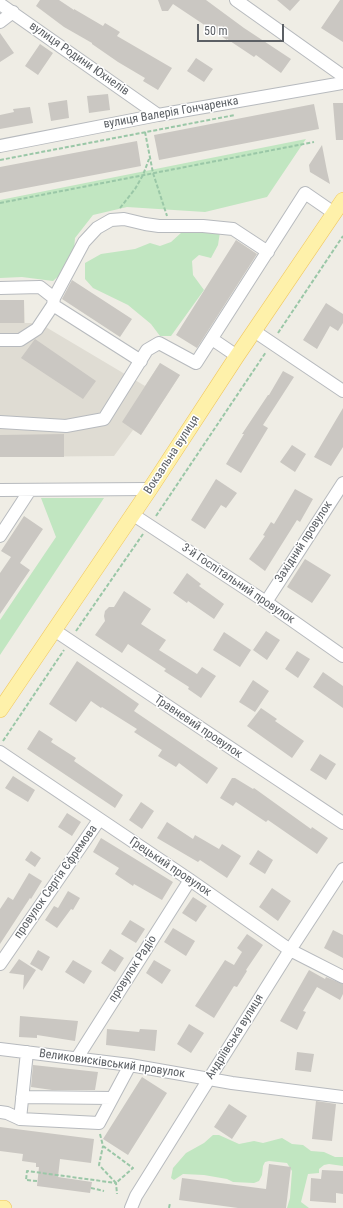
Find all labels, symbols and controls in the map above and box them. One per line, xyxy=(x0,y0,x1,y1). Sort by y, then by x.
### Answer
scale bar xyxy=(199,16,286,42)
street label: вулиця Родини Юхнелів xyxy=(26,19,132,99)
text: 50 m xyxy=(204,24,228,38)
street label: вулиця Валерія Гончаренка xyxy=(102,94,240,132)
street label: Вокзальна вулиця xyxy=(141,413,203,497)
street label: Західний провулок xyxy=(272,499,336,585)
street label: 3-й Госпітальний провулок xyxy=(179,541,297,627)
street label: Травневий провулок xyxy=(151,692,245,762)
street label: провулок Сергія Єфремова xyxy=(11,822,101,942)
street label: Грецький провулок xyxy=(126,834,214,900)
street label: провулок Радіо xyxy=(106,933,160,1005)
street label: Андріївська вулиця xyxy=(203,992,267,1082)
street label: Великовисківський провулок xyxy=(38,1047,186,1081)

